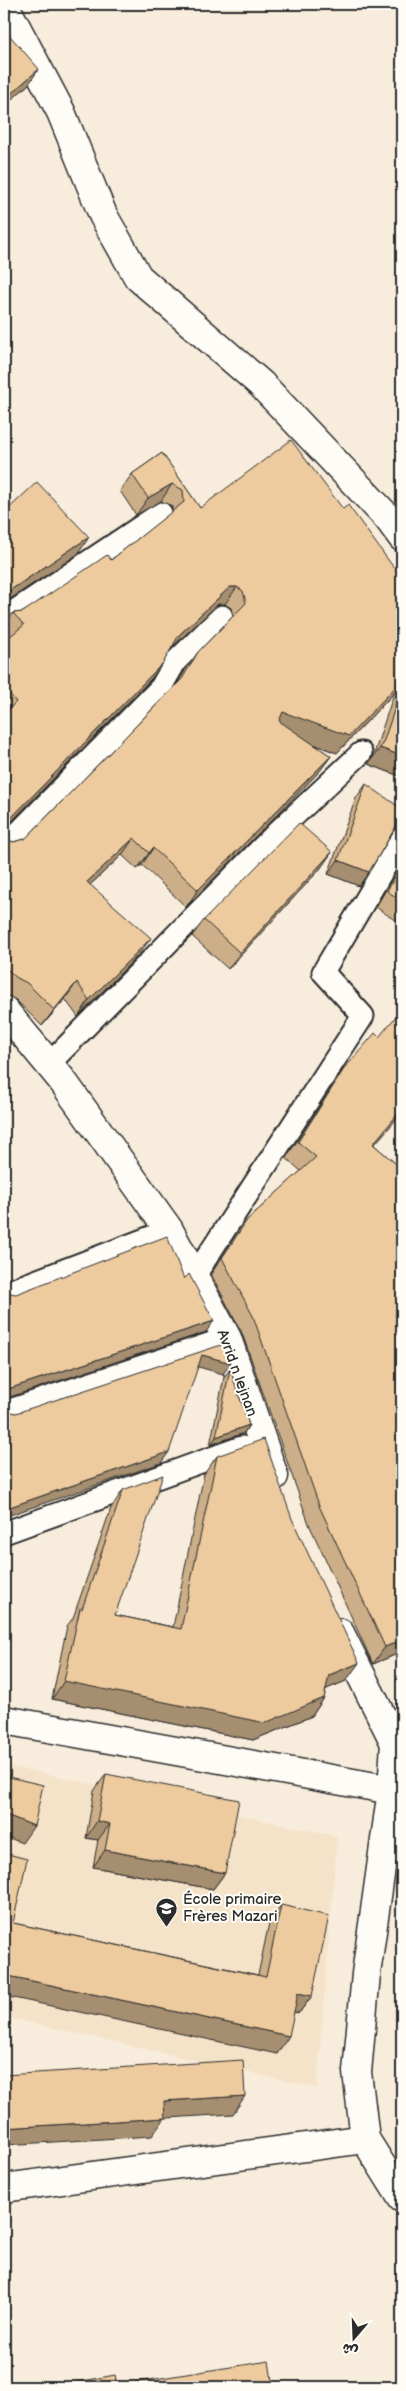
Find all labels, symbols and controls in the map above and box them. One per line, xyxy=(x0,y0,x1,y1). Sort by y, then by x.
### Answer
street label: Avrid n lejnan xyxy=(212,1327,262,1419)
place label: École primaire Frères Mazari xyxy=(183,1890,281,1926)
school or university icon: École primaire Frères Mazari xyxy=(155,1896,179,1927)
north arrow xyxy=(328,2314,378,2364)
text: ش xyxy=(340,2339,360,2360)

